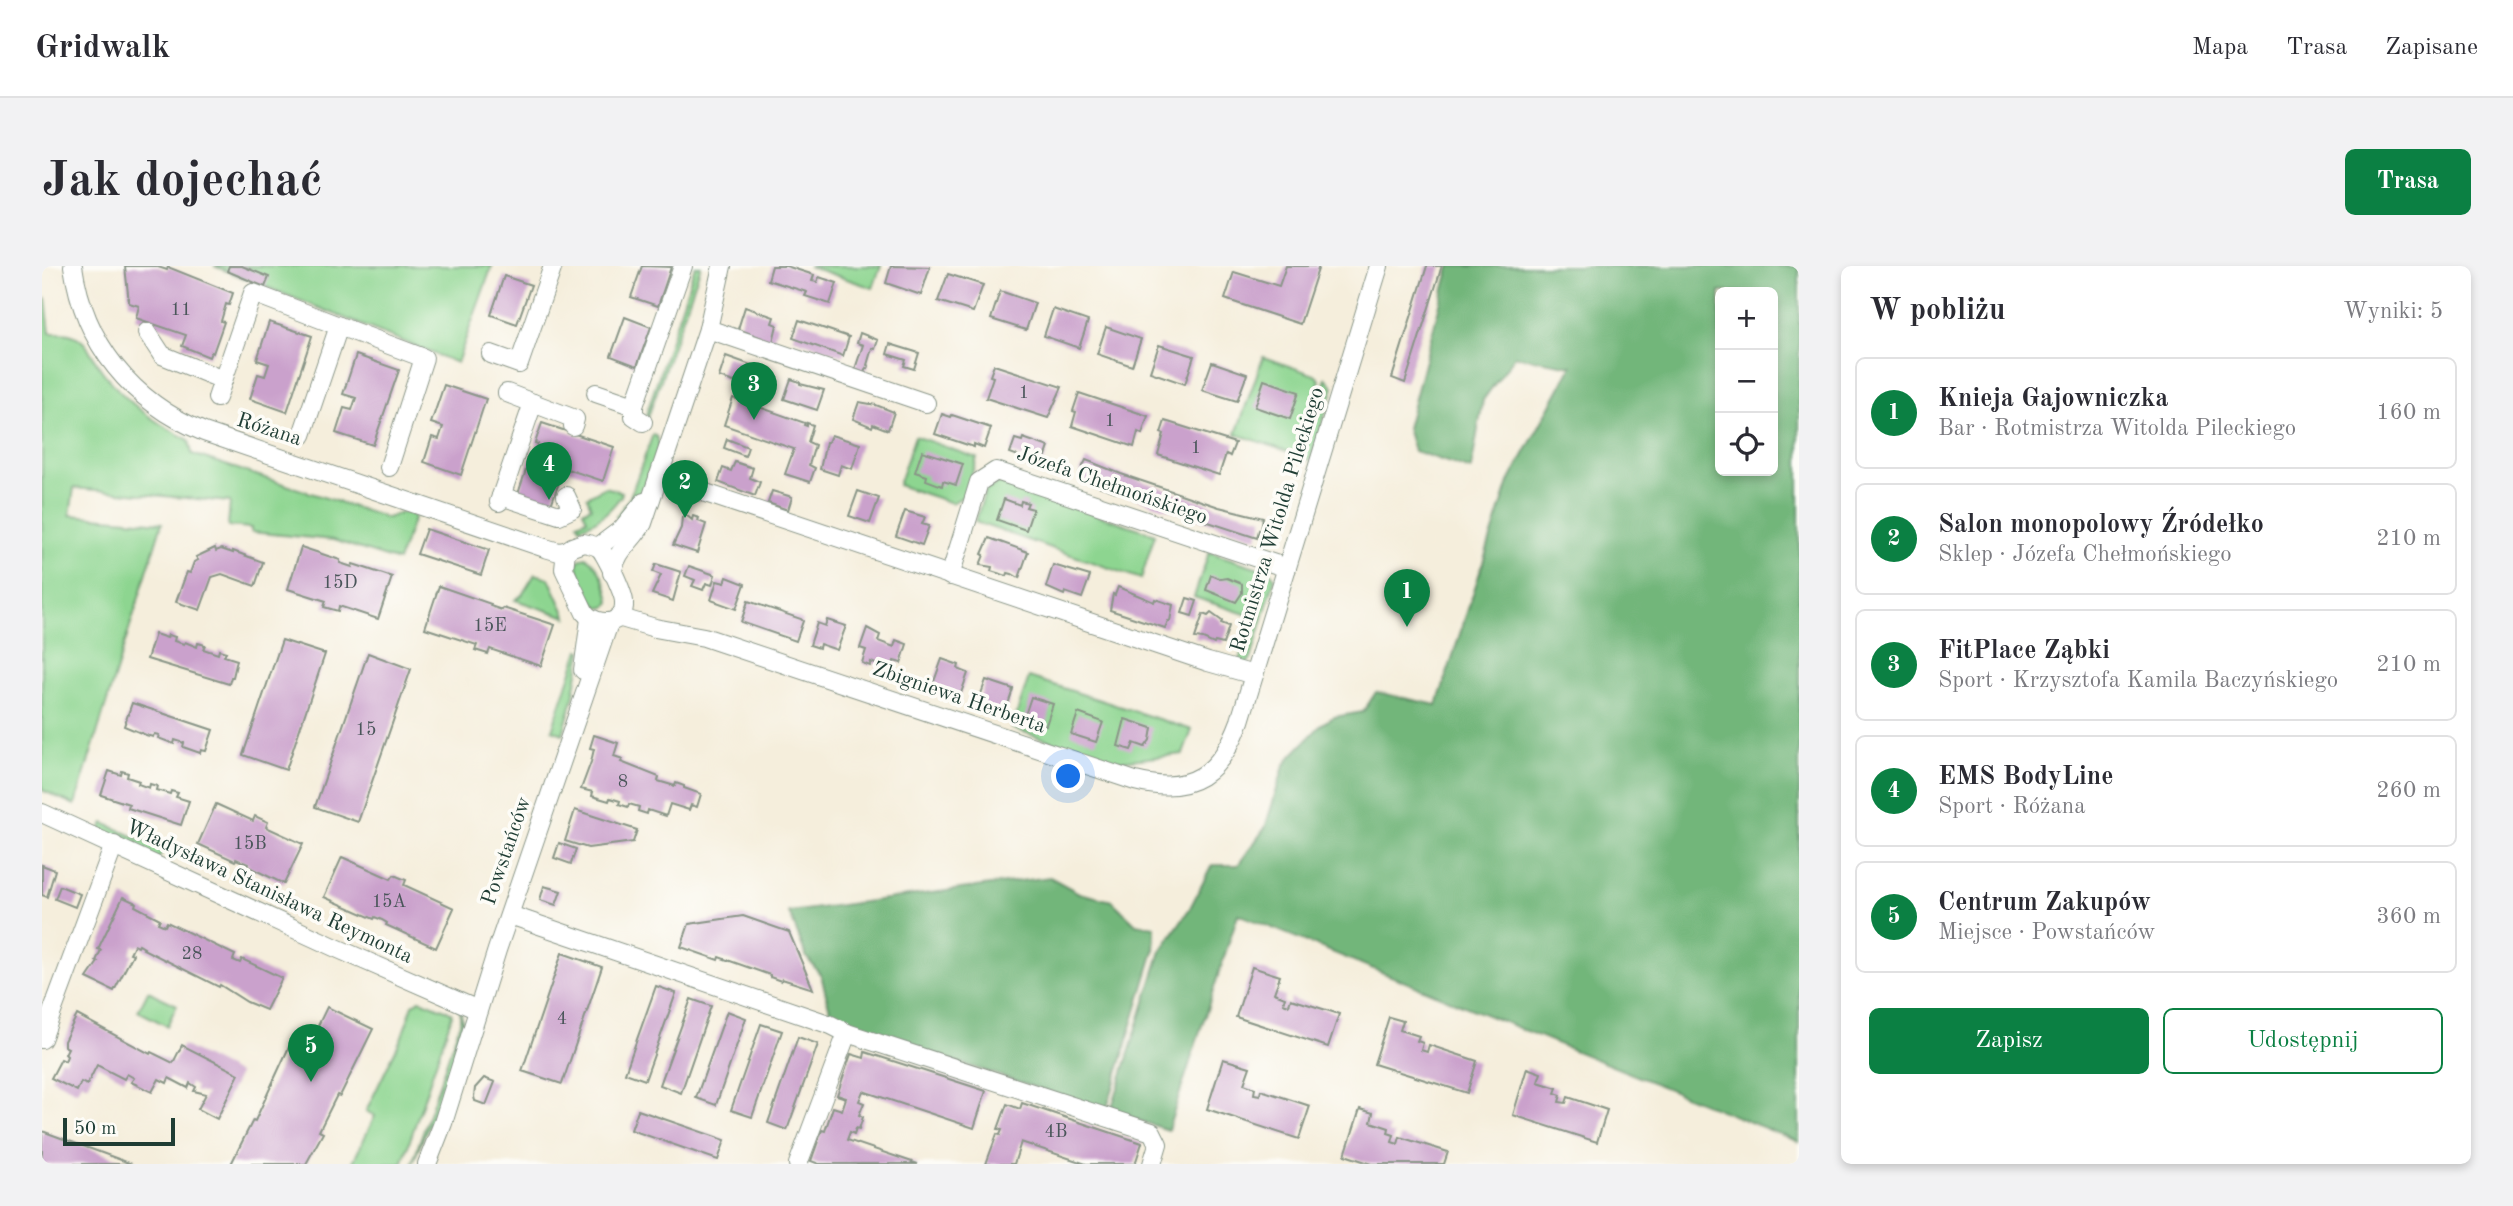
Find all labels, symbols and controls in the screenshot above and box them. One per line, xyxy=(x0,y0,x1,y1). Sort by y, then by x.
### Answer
text: Gridwalk xyxy=(35,32,170,65)
text: Mapa xyxy=(2192,36,2248,60)
text: Trasa xyxy=(2286,36,2347,60)
text: Zapisane xyxy=(2385,36,2478,60)
button: Trasa xyxy=(2345,149,2471,215)
text: Jak dojechać xyxy=(42,158,323,207)
map controls xyxy=(1715,287,1778,476)
button: + xyxy=(1715,287,1778,350)
text: W pobliżu xyxy=(1869,296,2005,326)
text: Wyniki: 5 xyxy=(2343,300,2443,323)
house number: 11 xyxy=(171,301,191,319)
button: − xyxy=(1715,350,1778,413)
pin: 3 xyxy=(731,362,777,420)
house number: 1 xyxy=(1019,384,1029,402)
street label: Rotmistrza Witolda Pileckiego xyxy=(1228,385,1328,655)
text: Knieja Gajowniczka xyxy=(1938,386,2168,412)
text: 1 xyxy=(1887,401,1901,424)
text: 160 m xyxy=(2376,401,2441,424)
street label: Różana xyxy=(234,410,304,450)
house number: 1 xyxy=(1105,412,1115,430)
button: locate xyxy=(1715,413,1778,476)
text: Bar · Rotmistrza Witolda Pileckiego xyxy=(1938,417,2296,440)
house number: 1 xyxy=(1191,439,1201,457)
pin: 4 xyxy=(526,442,572,500)
street label: Józefa Chełmońskiego xyxy=(1014,443,1210,529)
pin: 2 xyxy=(662,460,708,518)
text: Salon monopolowy Źródełko xyxy=(1938,512,2264,538)
text: 2 xyxy=(1887,527,1901,550)
text: 210 m xyxy=(2376,527,2441,550)
text: Sklep · Józefa Chełmońskiego xyxy=(1938,543,2232,566)
pin: 1 xyxy=(1384,569,1430,627)
house number: 15D xyxy=(323,574,357,592)
house number: 15E xyxy=(473,617,507,635)
text: FitPlace Ząbki xyxy=(1938,638,2110,664)
text: 3 xyxy=(1887,653,1901,676)
text: 210 m xyxy=(2376,653,2441,676)
street label: Zbigniewa Herberta xyxy=(870,659,1048,737)
text: Sport · Krzysztofa Kamila Baczyńskiego xyxy=(1938,669,2338,692)
house number: 15 xyxy=(356,721,376,739)
your location xyxy=(1051,759,1085,793)
text: EMS BodyLine xyxy=(1938,764,2114,790)
house number: 8 xyxy=(618,773,628,791)
text: 4 xyxy=(1887,779,1901,802)
text: 260 m xyxy=(2376,779,2441,802)
street label: Powstańców xyxy=(479,794,535,908)
text: Sport · Różana xyxy=(1938,795,2086,818)
street label: Władysława Stanisława Reymonta xyxy=(122,816,416,968)
house number: 15B xyxy=(233,835,267,853)
text: Centrum Zakupów xyxy=(1938,890,2151,916)
house number: 15A xyxy=(372,893,407,911)
text: 5 xyxy=(1887,905,1901,928)
text: 360 m xyxy=(2376,905,2441,928)
text: Miejsce · Powstańców xyxy=(1938,921,2155,944)
house number: 28 xyxy=(182,945,202,963)
button: Zapisz xyxy=(1869,1008,2149,1074)
button: Udostępnij xyxy=(2163,1008,2443,1074)
house number: 4 xyxy=(557,1010,567,1028)
pin: 5 xyxy=(288,1024,334,1082)
scale bar xyxy=(63,1115,175,1147)
text: 50 m xyxy=(74,1120,116,1139)
house number: 4B xyxy=(1045,1123,1067,1141)

